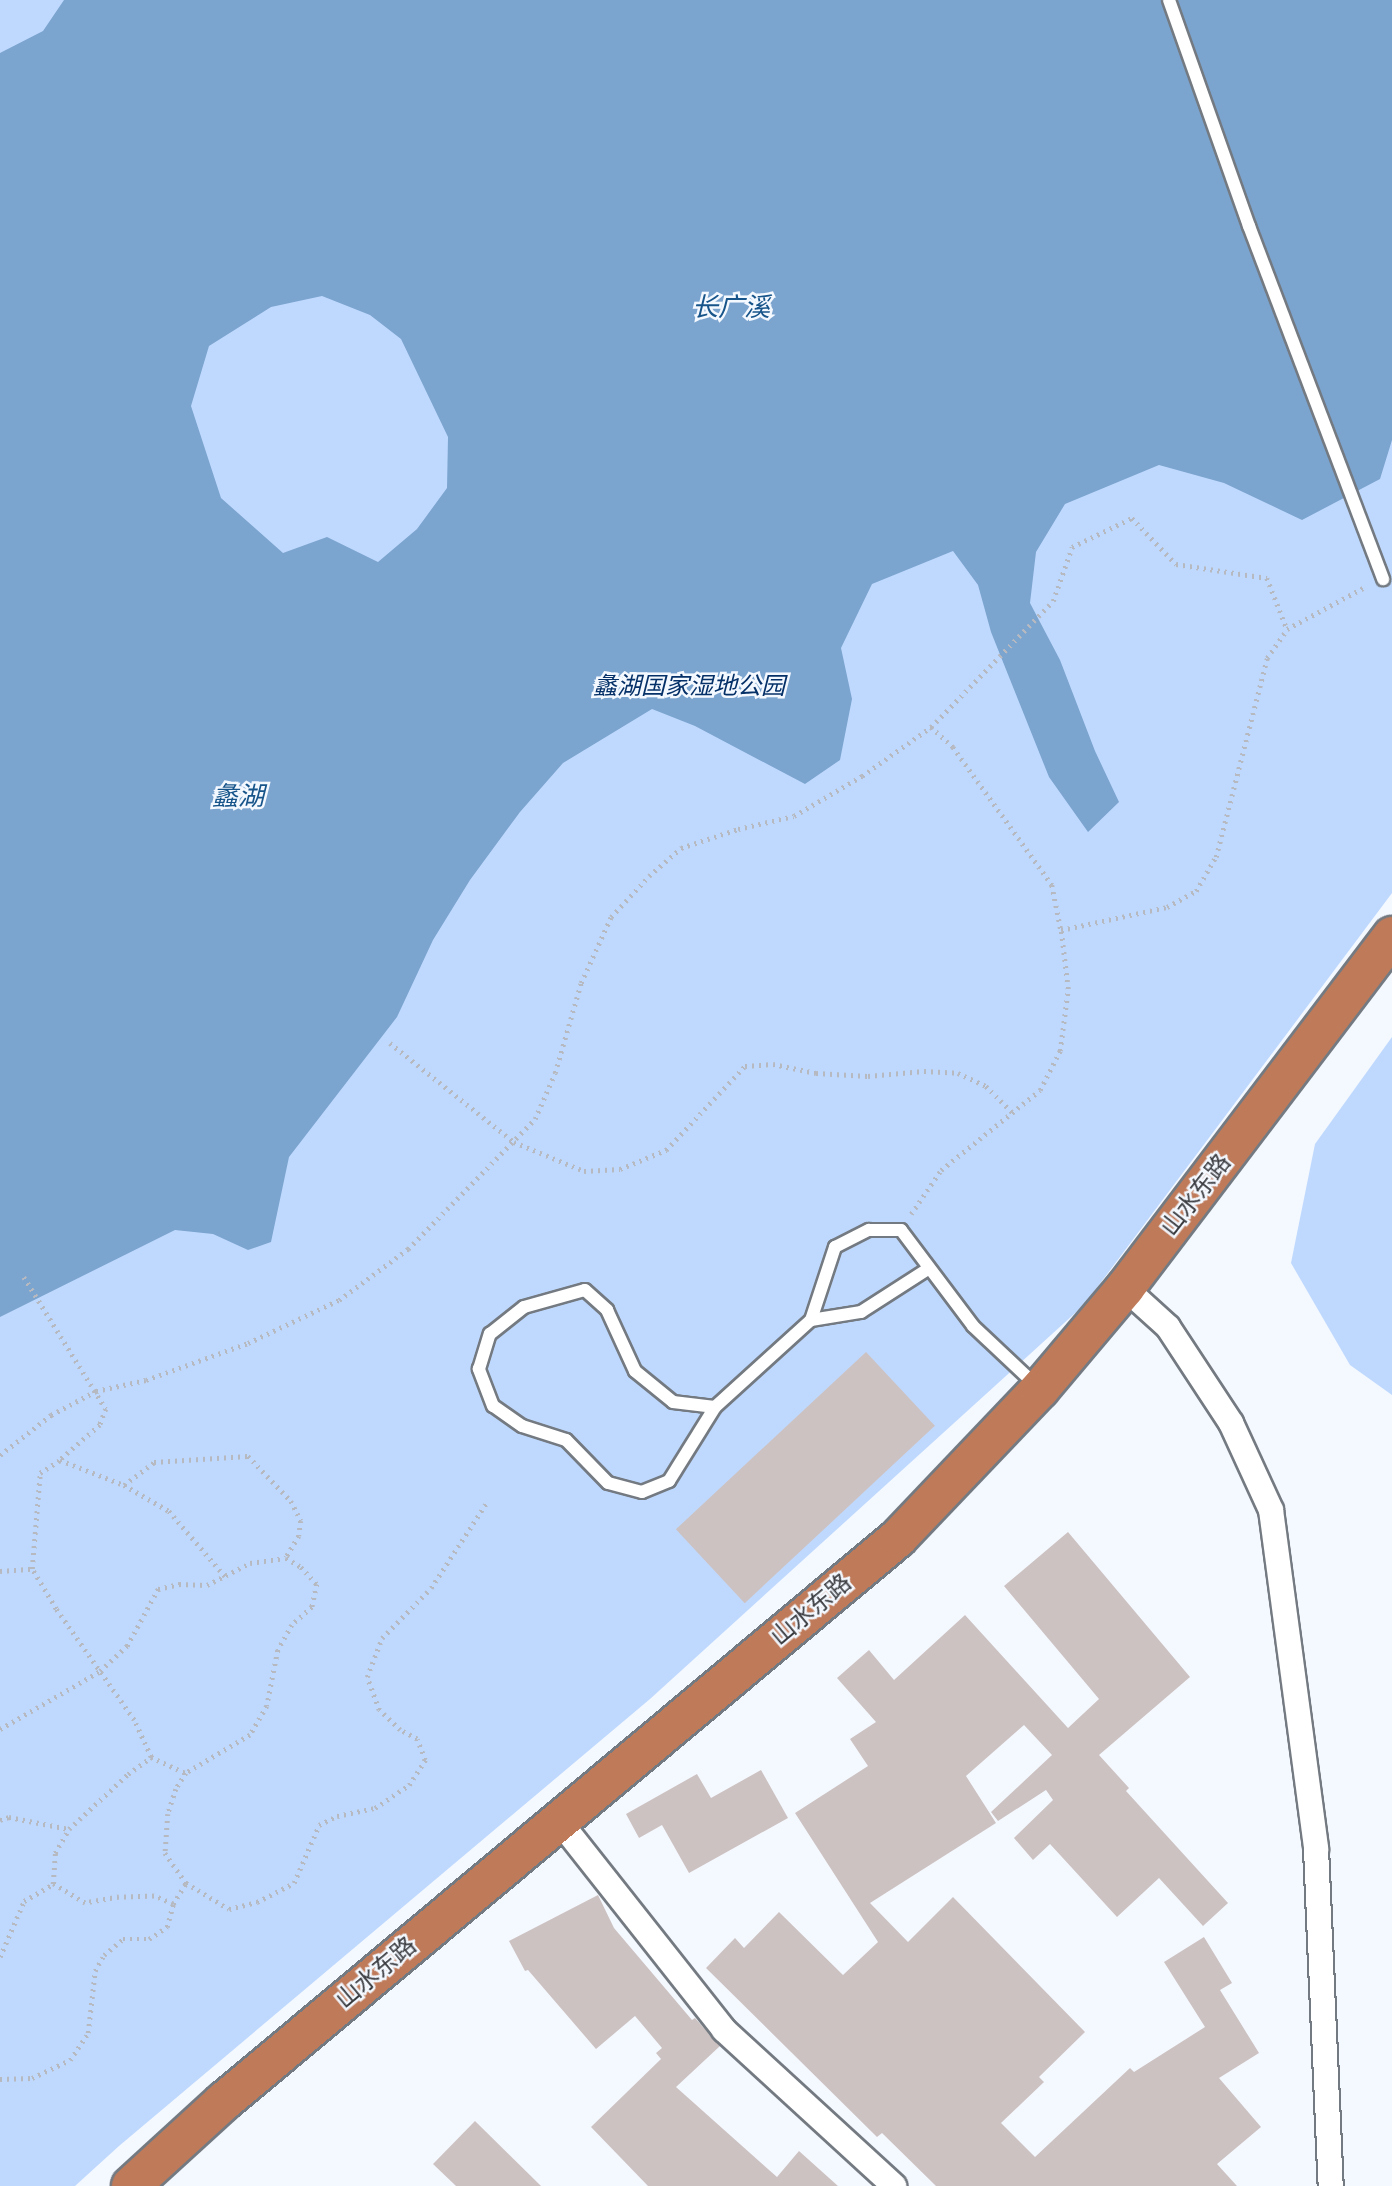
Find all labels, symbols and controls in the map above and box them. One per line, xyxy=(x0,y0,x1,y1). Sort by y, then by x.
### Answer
water label: 长广溪 xyxy=(692,293,770,325)
park label: 蠡湖国家湿地公园 xyxy=(593,674,785,702)
water label: 蠡湖 xyxy=(212,782,264,814)
street label: 山水东路 xyxy=(1156,1149,1238,1243)
street label: 山水东路 xyxy=(766,1569,858,1653)
street label: 山水东路 xyxy=(331,1932,423,2016)

